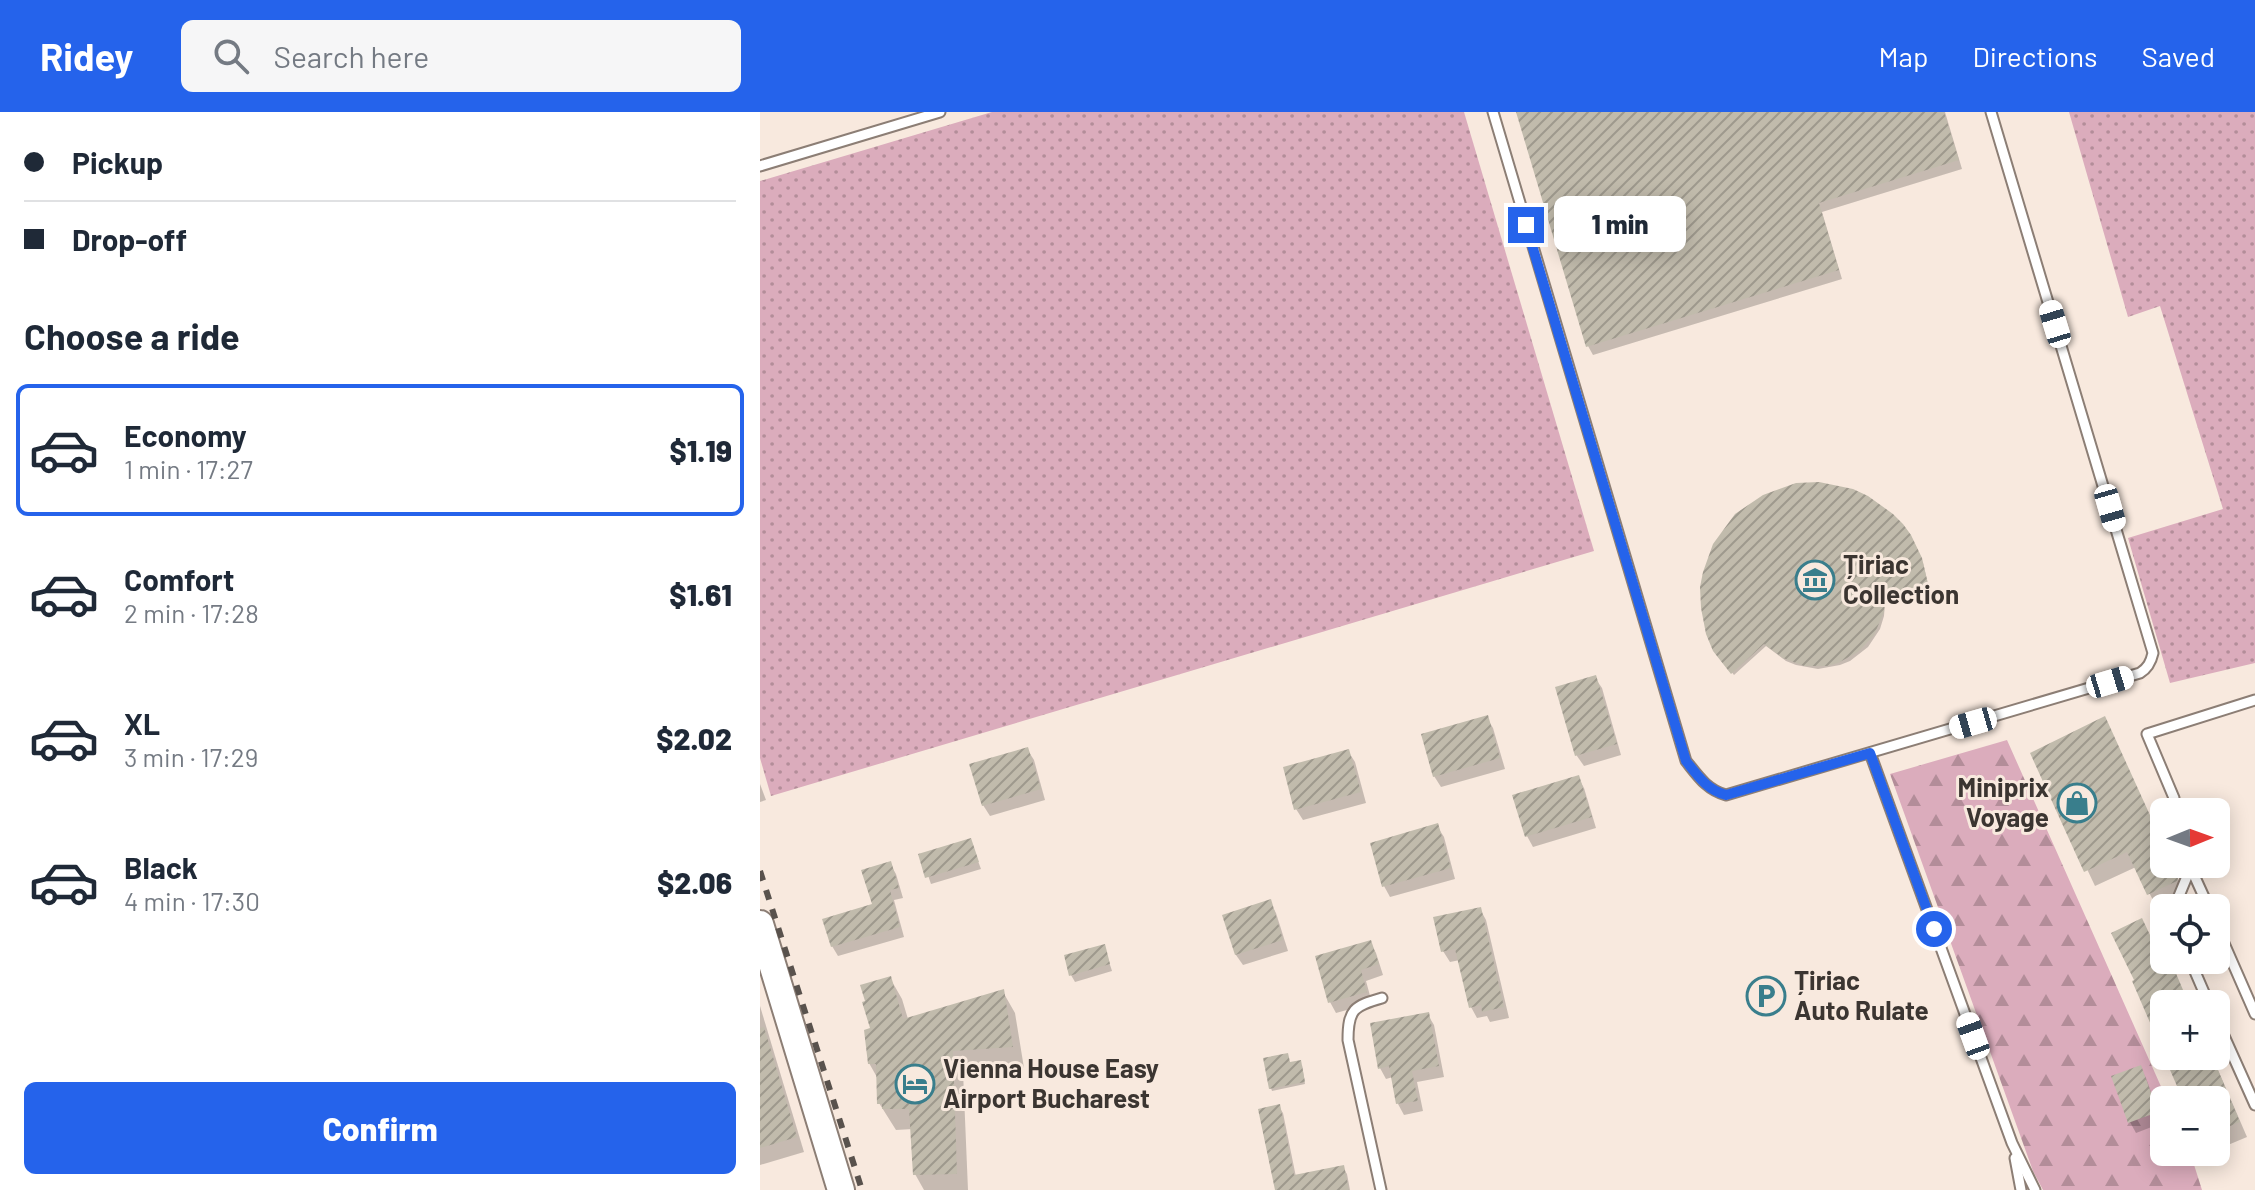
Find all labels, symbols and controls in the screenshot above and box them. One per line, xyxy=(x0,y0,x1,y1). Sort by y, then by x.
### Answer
search box xyxy=(181,20,741,92)
text: Ridey xyxy=(40,33,133,79)
icon: search xyxy=(209,34,253,78)
text: Search here xyxy=(273,38,429,74)
text: Map xyxy=(1879,39,1928,73)
text: Directions xyxy=(1972,39,2098,73)
text: Saved xyxy=(2142,39,2215,73)
text: Pickup xyxy=(72,144,163,180)
callout: 1 min xyxy=(1554,197,1686,253)
route end xyxy=(1508,207,1544,243)
text: 1 min xyxy=(1591,208,1649,239)
text: Drop-off xyxy=(72,221,187,257)
car xyxy=(2037,298,2073,350)
text: Choose a ride xyxy=(24,314,240,357)
icon: car xyxy=(28,414,100,486)
text: Economy xyxy=(124,417,247,453)
text: $1.19 xyxy=(669,432,732,468)
text: 1 min · 17:27 xyxy=(124,453,253,484)
car xyxy=(2092,482,2128,534)
place label: Țiriac Collection xyxy=(1843,548,1959,609)
icon: car xyxy=(28,558,100,630)
museum icon: Țiriac Collection xyxy=(1794,559,1836,601)
text: Comfort xyxy=(124,561,234,597)
text: $1.61 xyxy=(669,576,732,612)
text: 2 min · 17:28 xyxy=(124,597,259,628)
car xyxy=(2084,664,2136,700)
icon: car xyxy=(28,702,100,774)
text: XL xyxy=(124,705,160,741)
car xyxy=(1947,705,1999,741)
text: $2.02 xyxy=(656,720,732,756)
text: 3 min · 17:29 xyxy=(124,741,258,772)
place label: Miniprix Voyage xyxy=(1958,771,2049,832)
shop icon: Miniprix Voyage xyxy=(2056,782,2098,824)
north arrow xyxy=(2150,798,2230,878)
map controls xyxy=(2150,798,2230,1166)
icon: car xyxy=(28,846,100,918)
text: Black xyxy=(124,849,198,885)
text: $2.06 xyxy=(657,864,732,900)
text: 4 min · 17:30 xyxy=(124,885,260,916)
button: locate xyxy=(2150,894,2230,974)
route start xyxy=(1916,911,1952,947)
place label: Țiriac Auto Rulate xyxy=(1794,964,1929,1025)
parking icon: Țiriac Auto Rulate xyxy=(1745,975,1787,1017)
button: + xyxy=(2150,990,2230,1070)
car xyxy=(1954,1009,1992,1063)
place label: Vienna House Easy Airport Bucharest xyxy=(943,1052,1159,1113)
hotel icon: Vienna House Easy Airport Bucharest xyxy=(894,1063,936,1105)
button: Confirm xyxy=(24,1082,736,1174)
button: − xyxy=(2150,1086,2230,1166)

